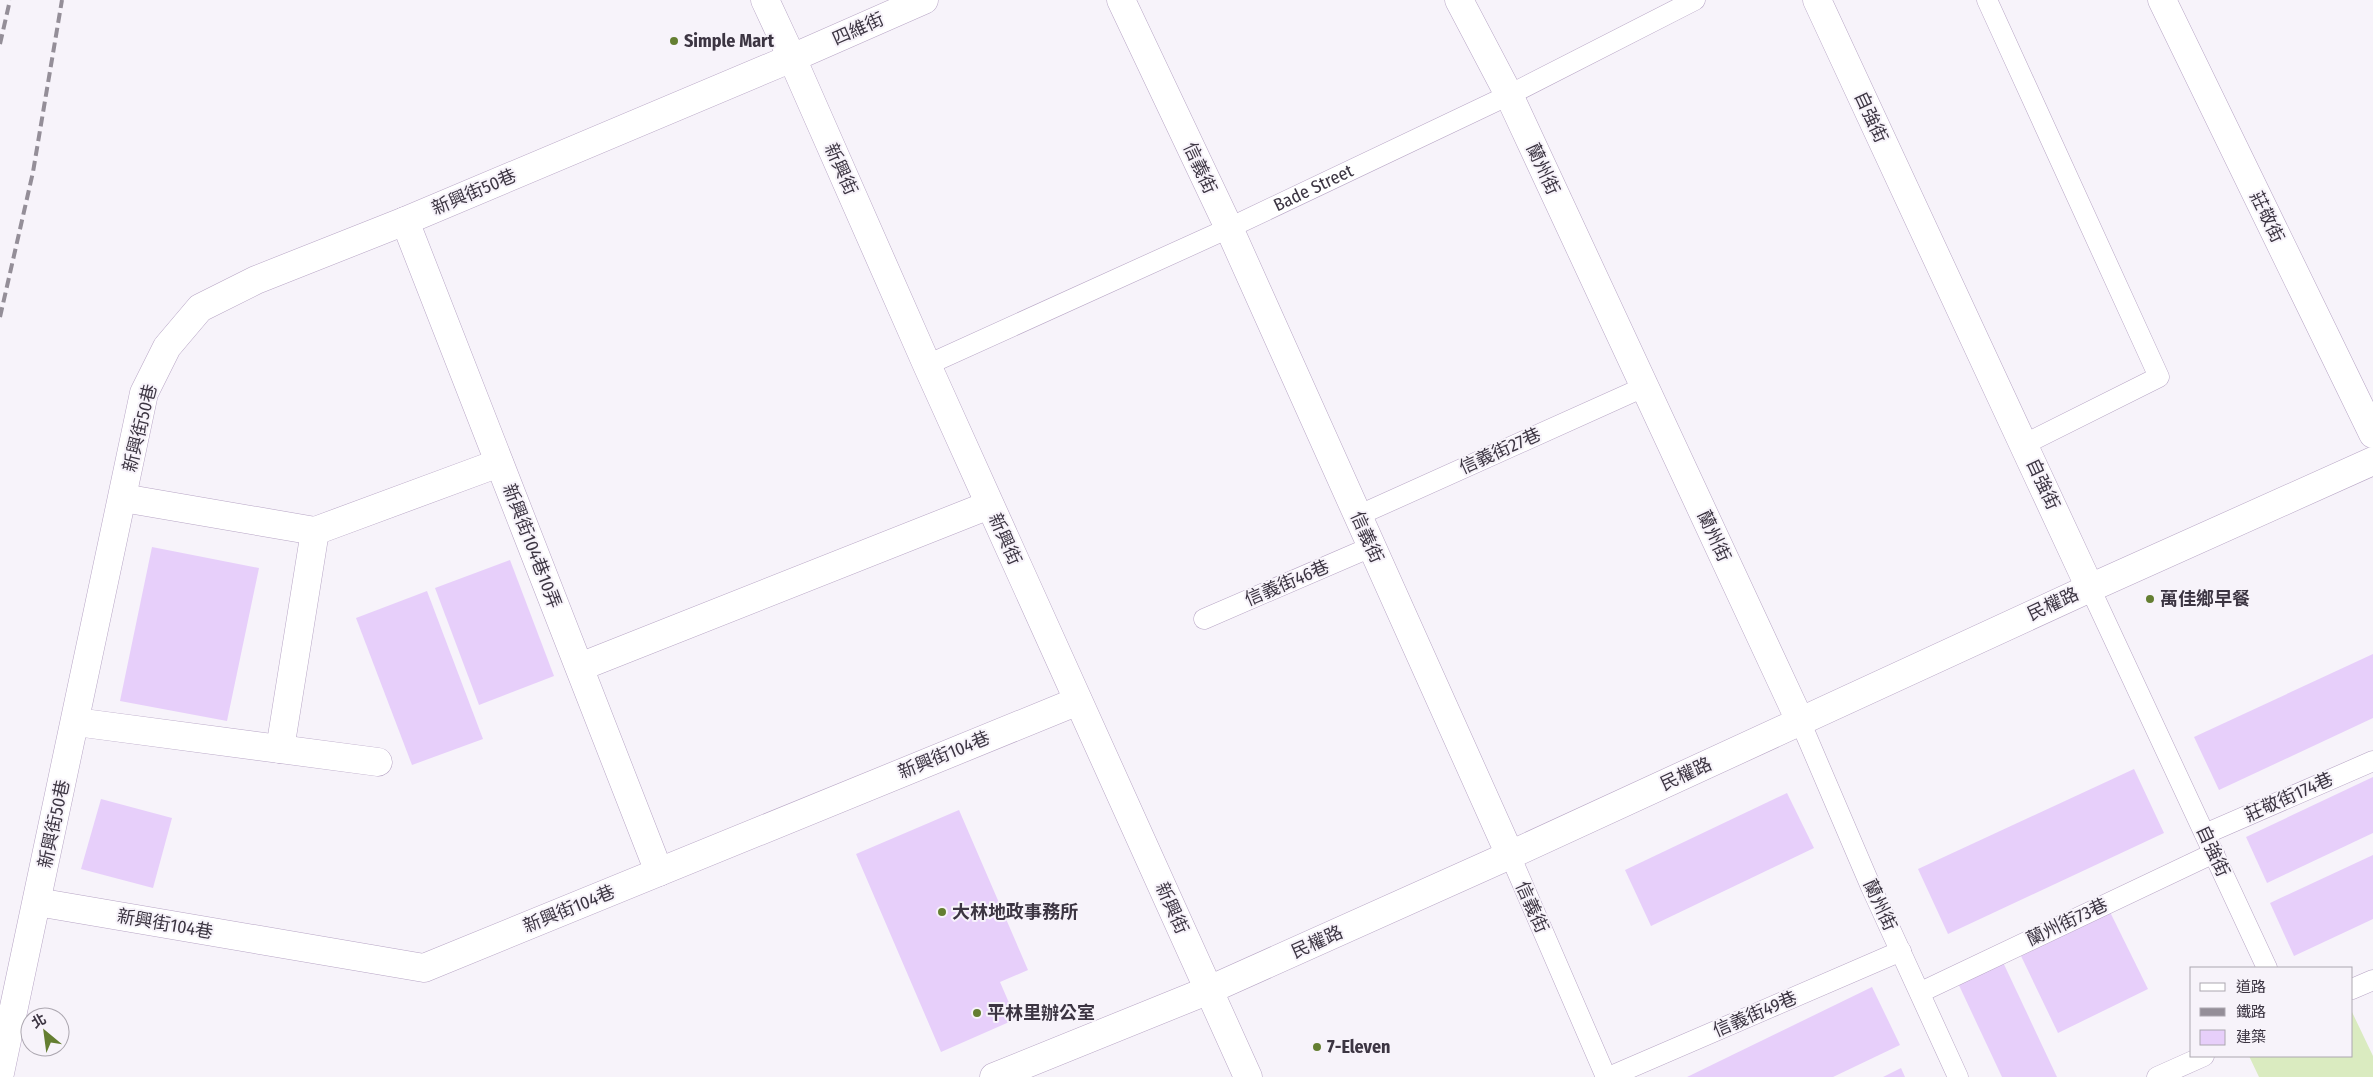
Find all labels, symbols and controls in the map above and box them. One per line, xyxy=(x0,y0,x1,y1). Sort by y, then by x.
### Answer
street label: 四維街 xyxy=(829,8,887,50)
place label: Simple Mart xyxy=(684,30,775,52)
marker: Simple Mart xyxy=(668,35,680,47)
street label: 自強街 xyxy=(1850,88,1892,146)
street label: 信義街 xyxy=(1179,139,1221,197)
street label: 新興街 xyxy=(820,140,862,198)
street label: 蘭州街 xyxy=(1522,140,1564,198)
street label: Bade Street xyxy=(1270,160,1357,216)
street label: 新興街50巷 xyxy=(428,164,520,220)
street label: 莊敬街 xyxy=(2245,188,2289,246)
street label: 新興街50巷 xyxy=(118,382,162,474)
street label: 信義街27巷 xyxy=(1456,423,1544,479)
street label: 自強街 xyxy=(2022,455,2064,513)
street label: 新興街104巷10弄 xyxy=(498,481,566,611)
street label: 蘭州街 xyxy=(1693,507,1735,565)
street label: 信義街 xyxy=(1346,508,1388,566)
street label: 新興街 xyxy=(984,510,1026,568)
street label: 信義街46巷 xyxy=(1241,555,1333,611)
street label: 民權路 xyxy=(2024,583,2082,625)
place label: 萬佳鄉早餐 xyxy=(2160,588,2250,610)
marker: 萬佳鄉早餐 xyxy=(2144,593,2156,605)
street label: 新興街104巷 xyxy=(895,727,993,783)
street label: 民權路 xyxy=(1657,753,1715,795)
street label: 莊敬街174巷 xyxy=(2241,768,2337,826)
street label: 新興街50巷 xyxy=(34,778,74,870)
street label: 自強街 xyxy=(2192,822,2234,880)
street label: 蘭州街 xyxy=(1859,876,1901,934)
street label: 信義街 xyxy=(1511,878,1553,936)
street label: 新興街 xyxy=(1151,879,1193,937)
street label: 新興街104巷 xyxy=(520,881,618,937)
street label: 蘭州街73巷 xyxy=(2023,894,2111,950)
place label: 大林地政事務所 xyxy=(952,901,1078,923)
street label: 新興街104巷 xyxy=(115,905,215,943)
marker: 大林地政事務所 xyxy=(936,906,948,918)
street label: 民權路 xyxy=(1288,921,1346,963)
legend xyxy=(2190,967,2353,1057)
text: 道路 xyxy=(2236,978,2266,996)
street label: 信義街49巷 xyxy=(1710,986,1800,1042)
place label: 平林里辦公室 xyxy=(987,1002,1095,1024)
text: 鐵路 xyxy=(2236,1003,2266,1021)
north arrow xyxy=(20,1007,70,1057)
marker: 平林里辦公室 xyxy=(971,1007,983,1019)
text: 北 xyxy=(29,1010,49,1032)
text: 建築 xyxy=(2236,1028,2266,1046)
place label: 7-Eleven xyxy=(1327,1036,1390,1058)
marker: 7-Eleven xyxy=(1311,1041,1323,1053)

